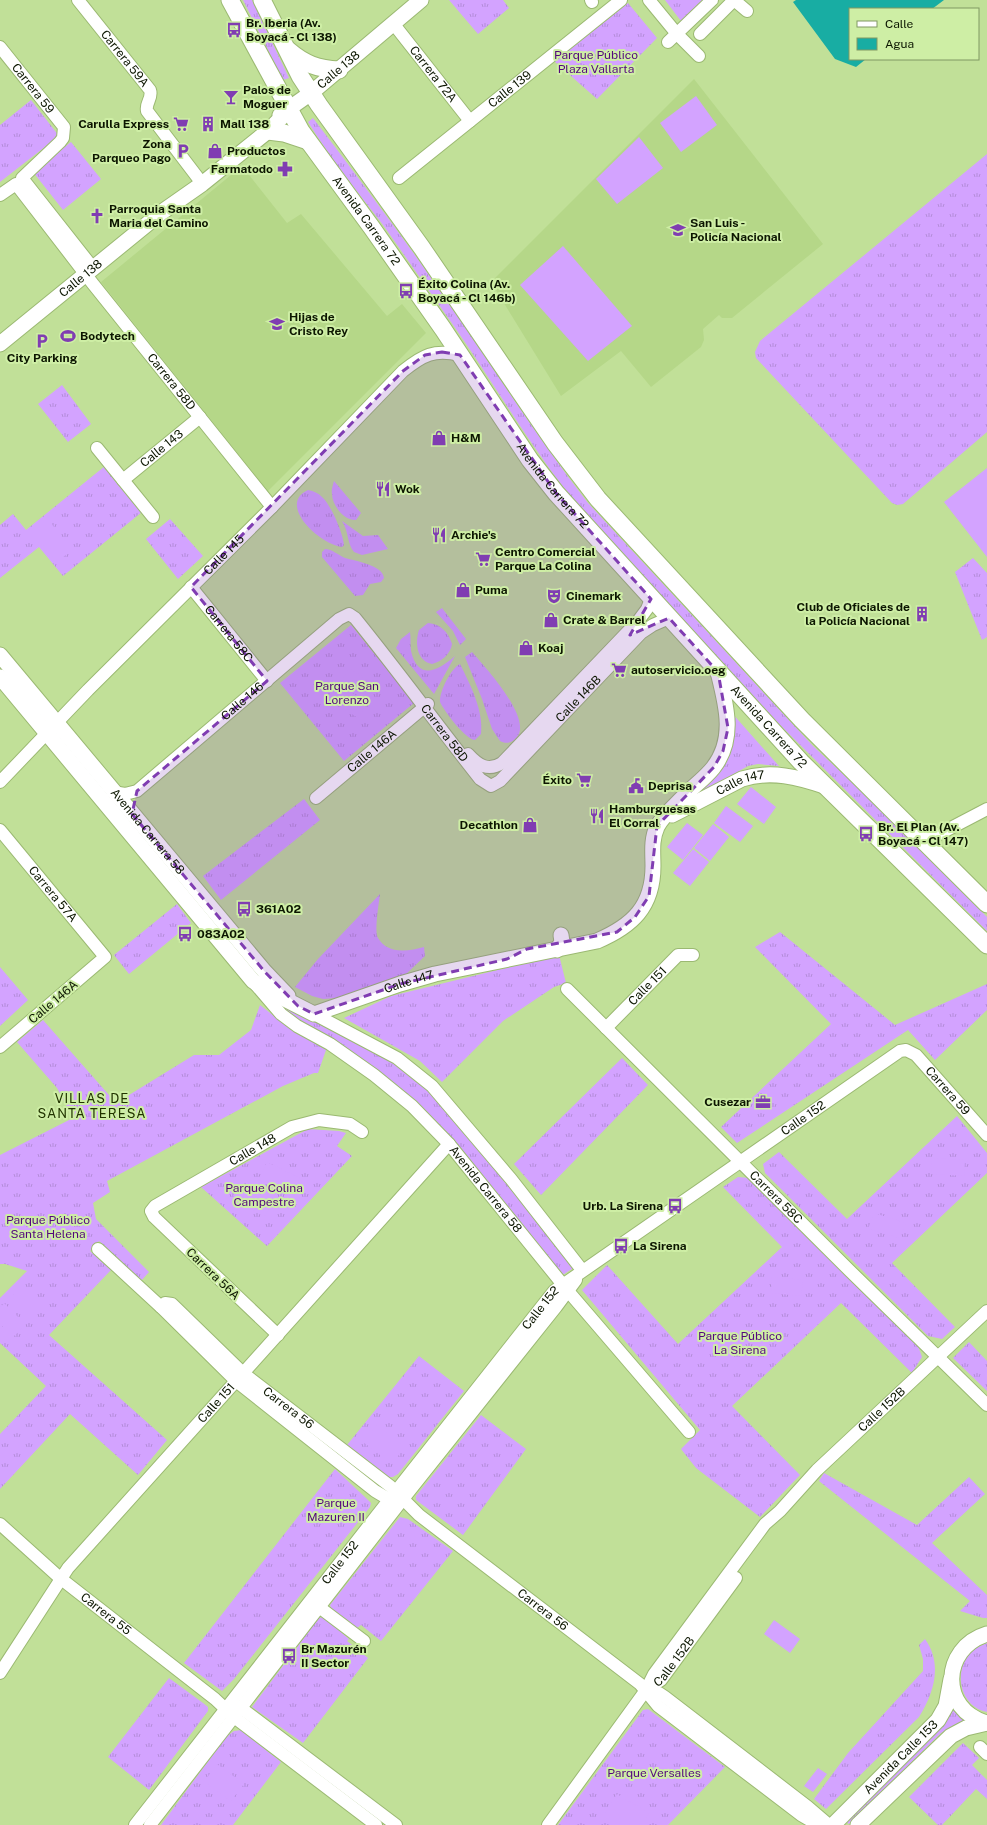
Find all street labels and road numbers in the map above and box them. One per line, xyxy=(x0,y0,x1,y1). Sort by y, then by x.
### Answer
street label: Carrera 59A xyxy=(98,27,152,90)
street label: Carrera 72A xyxy=(407,43,460,106)
street label: Calle 138 xyxy=(314,48,363,92)
street label: Carrera 59 xyxy=(9,61,57,116)
street label: Calle 139 xyxy=(485,68,534,111)
street label: Avenida Carrera 72 xyxy=(329,173,403,268)
street label: Calle 138 xyxy=(56,256,105,300)
street label: Carrera 58D xyxy=(144,351,198,413)
street label: Calle 143 xyxy=(137,427,186,470)
street label: Avenida Carrera 72 xyxy=(514,440,592,531)
street label: Calle 145 xyxy=(201,532,247,578)
street label: Carrera 58C xyxy=(202,603,256,665)
street label: Calle 146B xyxy=(553,672,604,725)
street label: Calle 146 xyxy=(218,679,266,723)
street label: Avenida Carrera 72 xyxy=(728,683,810,771)
street label: Carrera 58D xyxy=(418,702,471,765)
street label: Calle 146A xyxy=(345,726,400,776)
street label: Calle 147 xyxy=(714,768,765,798)
street label: Avenida Carrera 58 xyxy=(108,786,188,877)
street label: Carrera 57A xyxy=(26,863,80,925)
street label: Calle 151 xyxy=(625,964,670,1008)
street label: Calle 147 xyxy=(382,968,435,996)
street label: Calle 146A xyxy=(26,977,81,1027)
street label: Carrera 59 xyxy=(923,1064,973,1118)
street label: Calle 152 xyxy=(778,1098,828,1138)
street label: Calle 148 xyxy=(227,1131,279,1169)
street label: Avenida Carrera 58 xyxy=(446,1143,525,1236)
street label: Carrera 58C xyxy=(747,1168,805,1226)
street label: Carrera 56A xyxy=(183,1245,243,1303)
street label: Calle 152 xyxy=(519,1283,561,1332)
street label: Calle 151 xyxy=(195,1380,238,1426)
street label: Carrera 56 xyxy=(260,1384,317,1432)
street label: Calle 152B xyxy=(855,1384,908,1435)
street label: Calle 152 xyxy=(319,1538,361,1587)
street label: Carrera 56 xyxy=(515,1586,571,1634)
street label: Carrera 55 xyxy=(78,1590,134,1638)
street label: Calle 152B xyxy=(651,1634,697,1690)
street label: Avenida Calle 153 xyxy=(861,1717,941,1797)

